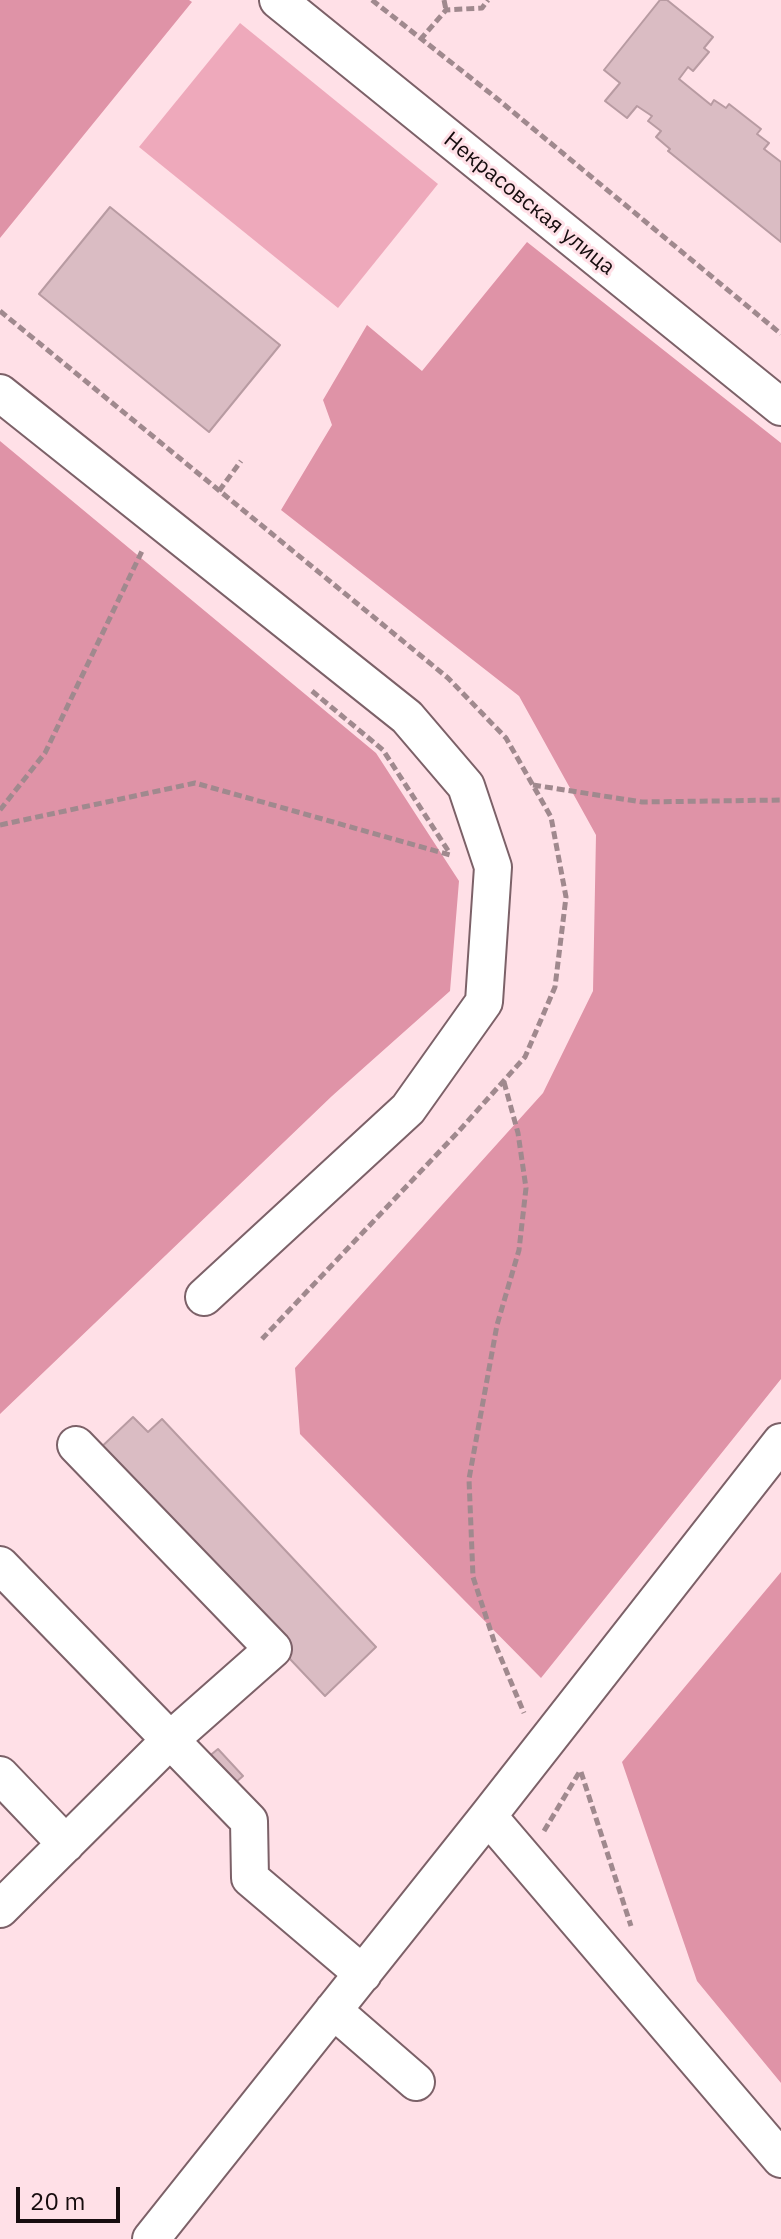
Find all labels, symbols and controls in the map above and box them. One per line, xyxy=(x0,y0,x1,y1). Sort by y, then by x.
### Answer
street label: Некрасовская улица xyxy=(438,127,620,281)
scale bar xyxy=(20,2171,124,2221)
text: 20 m xyxy=(30,2185,85,2217)

